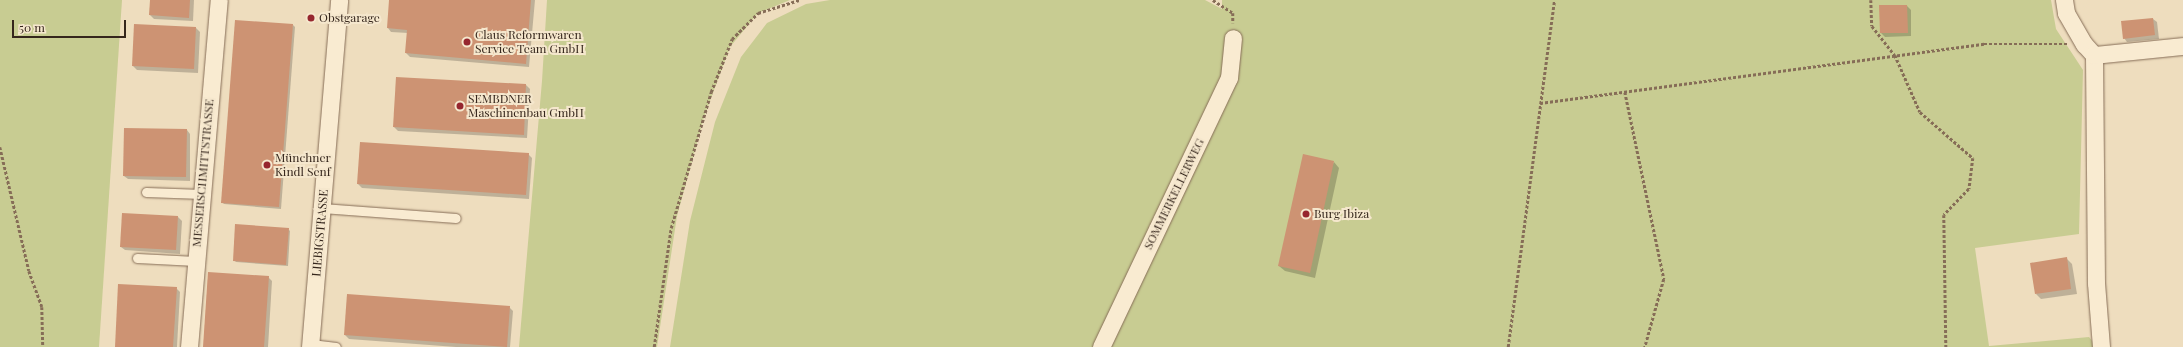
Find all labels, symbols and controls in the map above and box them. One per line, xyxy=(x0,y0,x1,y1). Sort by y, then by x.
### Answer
place label: Obstgarage xyxy=(319,11,380,25)
scale bar xyxy=(14,12,128,38)
marker: Obstgarage xyxy=(306,13,316,23)
text: 50 m xyxy=(19,19,45,35)
place label: Claus Reformwaren Service Team GmbH xyxy=(475,28,585,56)
marker: Claus Reformwaren Service Team GmbH xyxy=(462,37,472,47)
place label: SEMBDNER Maschinenbau GmbH xyxy=(468,92,584,120)
street label: MESSERSCHMITTSTRASSE xyxy=(189,98,217,248)
marker: SEMBDNER Maschinenbau GmbH xyxy=(455,101,465,111)
street label: SOMMERKELLERWEG xyxy=(1141,136,1207,252)
place label: Münchner Kindl Senf xyxy=(275,151,331,179)
marker: Münchner Kindl Senf xyxy=(262,160,272,170)
street label: LIEBIGSTRASSE xyxy=(309,189,331,277)
place label: Burg Ibiza xyxy=(1314,207,1369,221)
marker: Burg Ibiza xyxy=(1301,209,1311,219)

